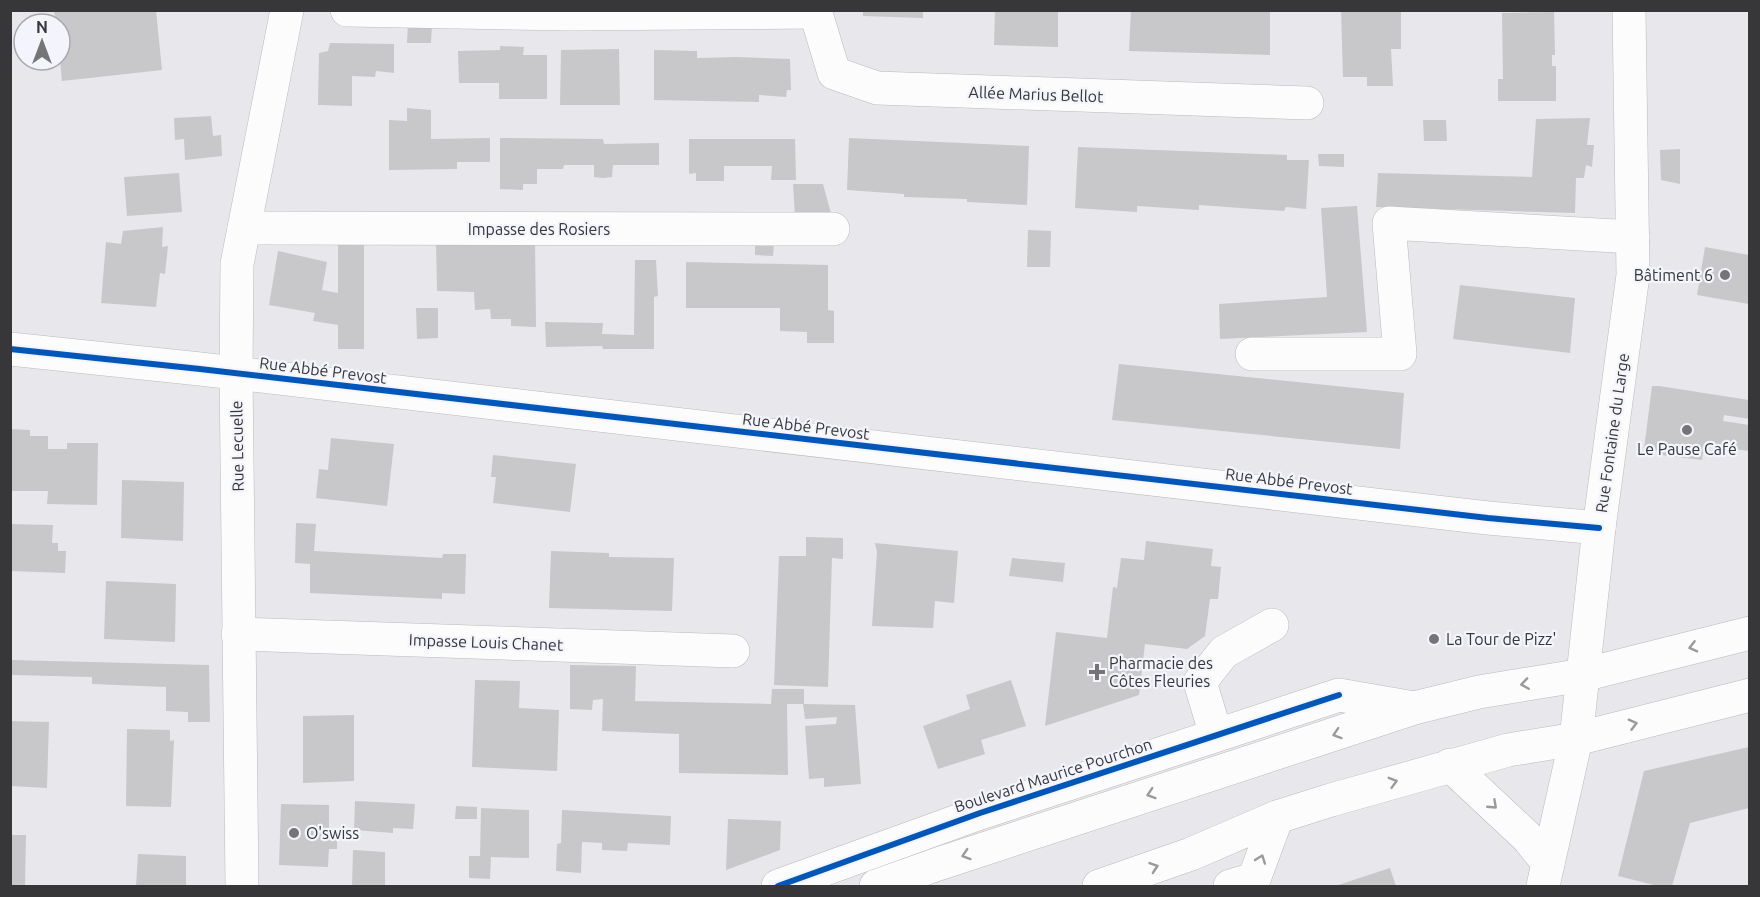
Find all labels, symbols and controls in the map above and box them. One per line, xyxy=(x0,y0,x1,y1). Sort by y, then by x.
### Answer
north arrow xyxy=(12,12,72,72)
text: N xyxy=(36,18,48,36)
street label: Allée Marius Bellot xyxy=(968,83,1104,105)
street label: Impasse des Rosiers xyxy=(468,220,610,238)
place label: Bâtiment 6 xyxy=(1634,266,1713,284)
marker: Bâtiment 6 xyxy=(1718,268,1732,282)
street label: Rue Fontaine du Large xyxy=(1592,352,1632,514)
street label: Rue Abbé Prevost xyxy=(258,353,388,387)
street label: Rue Lecuelle xyxy=(227,400,247,492)
street label: Rue Abbé Prevost xyxy=(741,409,871,443)
marker: Le Pause Café xyxy=(1680,423,1694,437)
place label: Le Pause Café xyxy=(1637,440,1737,458)
street label: Rue Abbé Prevost xyxy=(1224,464,1354,498)
street label: Impasse Louis Chanet xyxy=(409,630,564,654)
place label: La Tour de Pizz' xyxy=(1446,630,1556,648)
marker: La Tour de Pizz' xyxy=(1427,632,1441,646)
one-way arrow xyxy=(1688,639,1698,652)
place label: Pharmacie des Côtes Fleuries xyxy=(1109,654,1213,690)
marker: Pharmacie des Côtes Fleuries xyxy=(1090,665,1104,679)
one-way arrow xyxy=(1520,678,1530,690)
one-way arrow xyxy=(1627,718,1637,731)
one-way arrow xyxy=(1332,726,1343,739)
street label: Boulevard Maurice Pourchon xyxy=(952,734,1154,816)
one-way arrow xyxy=(1388,776,1398,789)
one-way arrow xyxy=(1146,787,1157,799)
one-way arrow xyxy=(1487,798,1497,809)
place label: O'swiss xyxy=(306,824,359,842)
marker: O'swiss xyxy=(287,826,301,840)
one-way arrow xyxy=(961,847,972,860)
one-way arrow xyxy=(1254,855,1266,866)
one-way arrow xyxy=(1148,862,1159,875)

